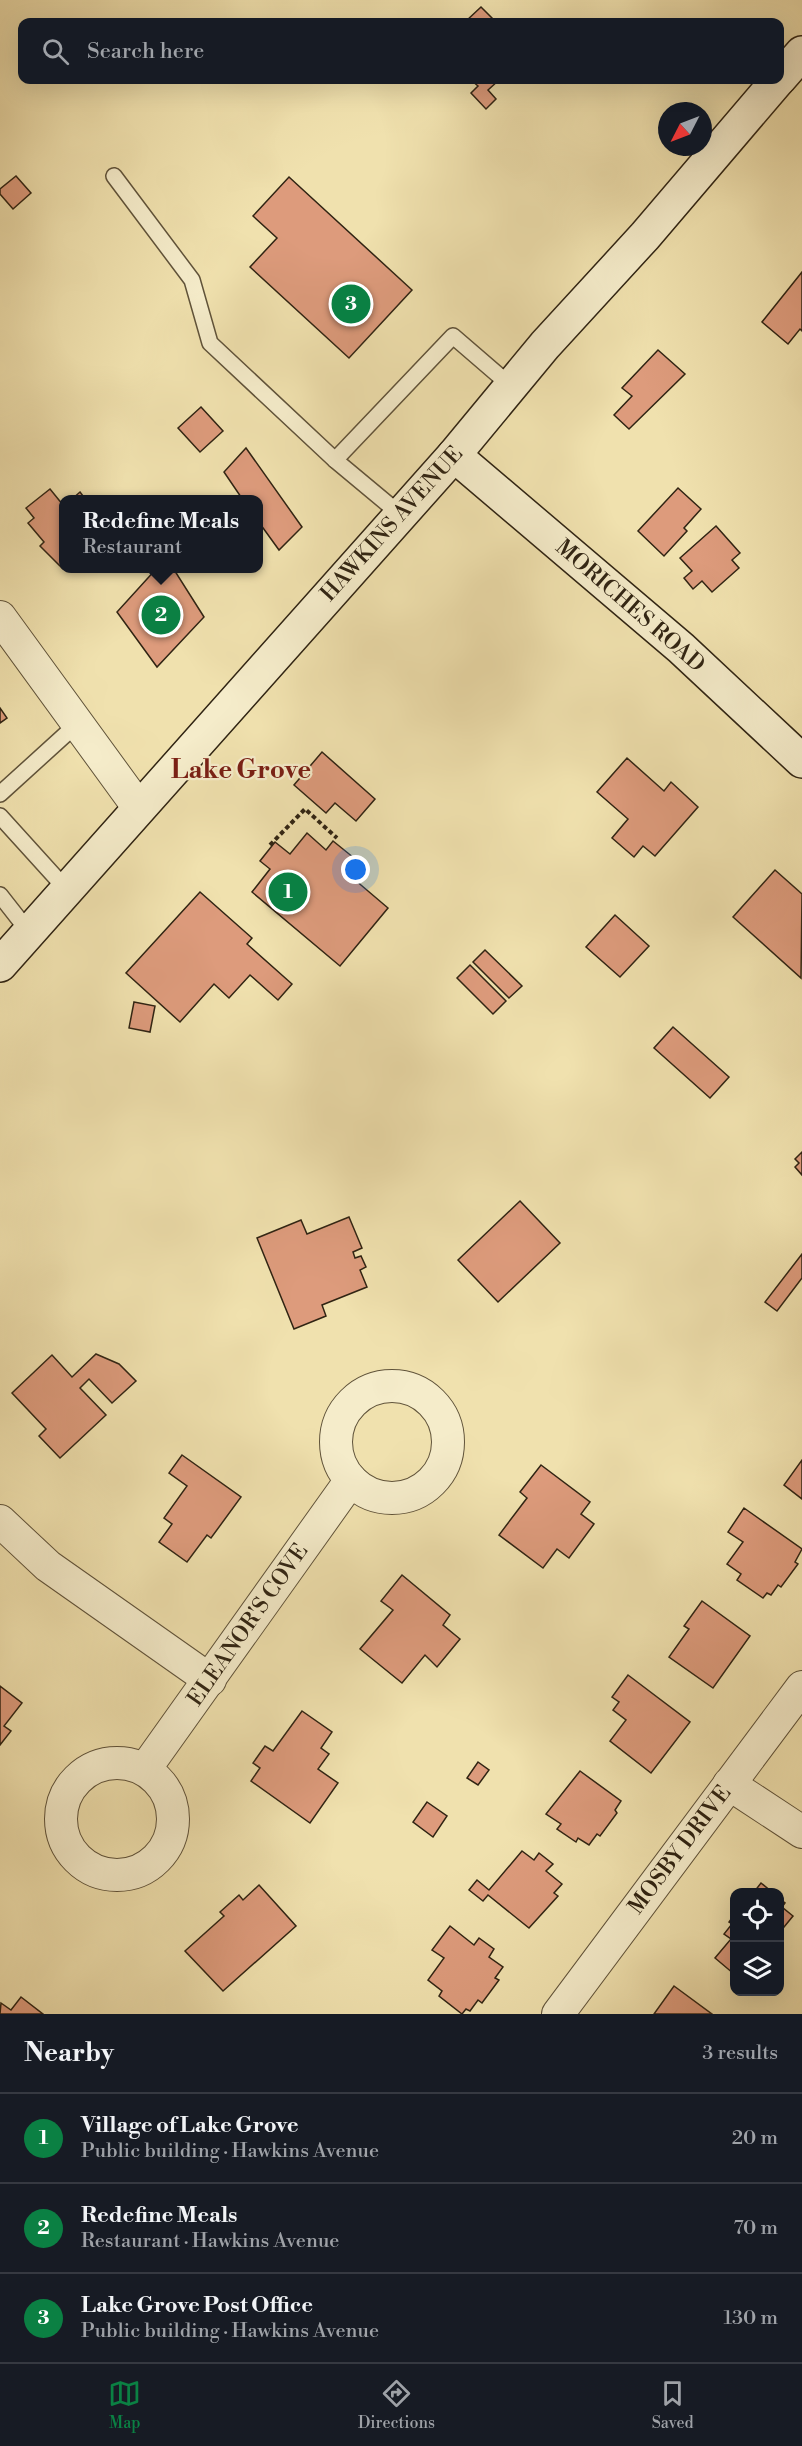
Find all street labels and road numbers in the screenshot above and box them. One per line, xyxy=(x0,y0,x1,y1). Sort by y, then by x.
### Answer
street label: HAWKINS AVENUE xyxy=(315,441,469,607)
street label: MORICHES ROAD xyxy=(550,534,710,678)
street label: ELEANOR'S COVE xyxy=(182,1539,314,1711)
street label: MOSBY DRIVE xyxy=(623,1780,737,1920)

